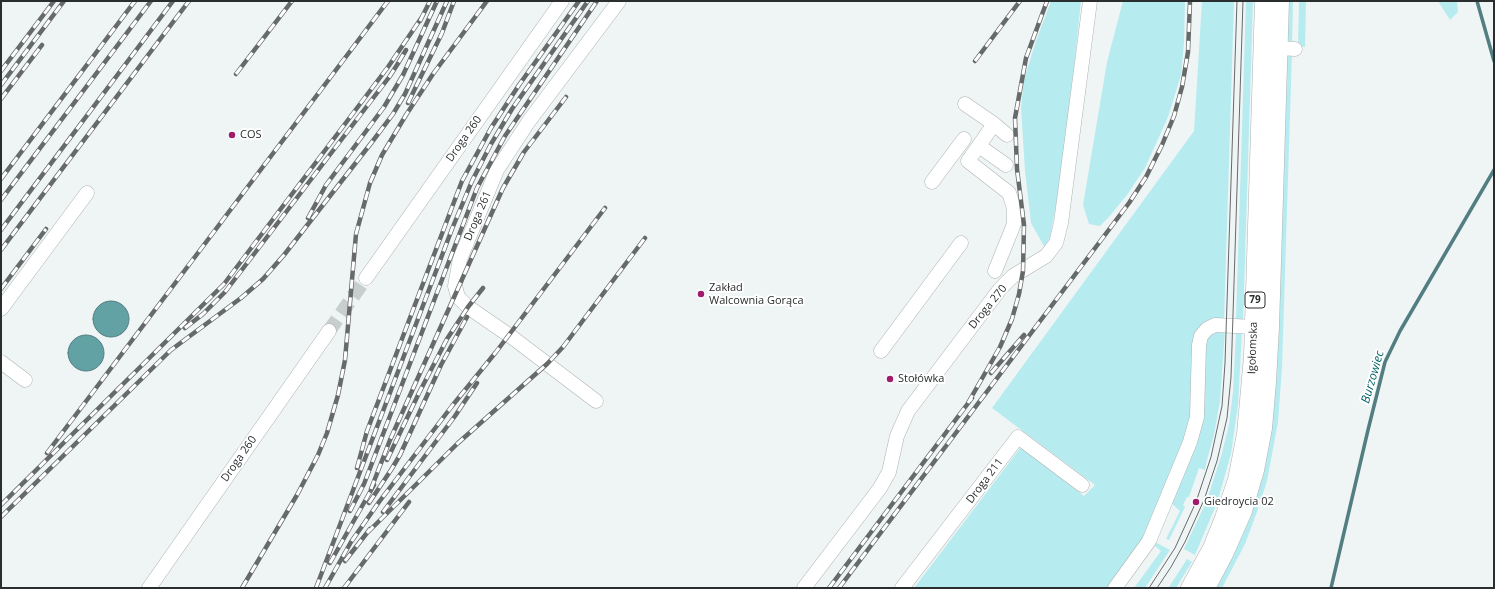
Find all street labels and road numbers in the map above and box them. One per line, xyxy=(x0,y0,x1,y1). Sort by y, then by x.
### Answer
street label: Droga 260 xyxy=(443,114,485,164)
street label: Droga 261 xyxy=(462,189,494,243)
street label: Droga 270 xyxy=(966,282,1010,332)
road number: 79 xyxy=(1245,292,1265,308)
street label: Igołomska xyxy=(1245,322,1261,374)
street label: Droga 260 xyxy=(218,434,260,484)
street label: Droga 211 xyxy=(964,456,1006,506)

